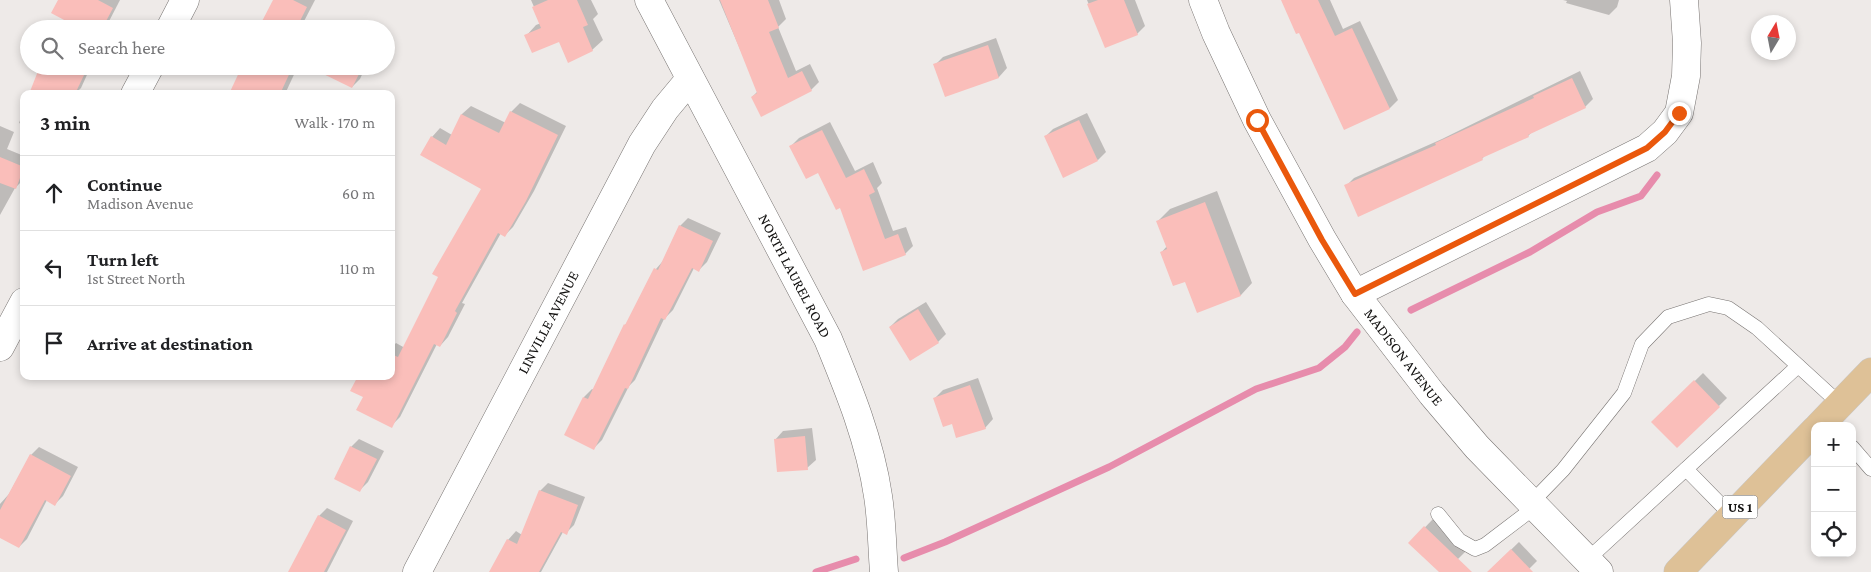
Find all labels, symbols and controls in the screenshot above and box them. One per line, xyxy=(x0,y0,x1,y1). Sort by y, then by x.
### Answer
north arrow xyxy=(1751,15,1796,60)
search box xyxy=(20,20,395,75)
icon: search xyxy=(38,34,66,62)
text: Search here xyxy=(78,37,165,58)
route end xyxy=(1668,102,1691,125)
route start xyxy=(1246,109,1269,132)
text: 3 min xyxy=(40,111,90,135)
text: Walk · 170 m xyxy=(295,114,375,131)
text: Continue xyxy=(87,174,162,195)
icon: ahead xyxy=(40,179,68,207)
text: 60 m xyxy=(342,185,375,202)
text: Madison Avenue xyxy=(87,195,193,212)
street label: NORTH LAUREL ROAD xyxy=(755,211,834,341)
text: Turn left xyxy=(87,249,159,270)
icon: left xyxy=(40,254,68,282)
text: 110 m xyxy=(339,260,375,277)
street label: LINVILLE AVENUE xyxy=(515,268,582,376)
text: 1st Street North xyxy=(87,270,185,287)
street label: MADISON AVENUE xyxy=(1361,305,1446,409)
icon: arrive xyxy=(40,329,68,357)
text: Arrive at destination xyxy=(87,333,253,354)
map controls xyxy=(1811,422,1856,557)
button: + xyxy=(1811,422,1856,467)
button: − xyxy=(1811,467,1856,512)
road number: US 1 xyxy=(1722,496,1758,518)
button: locate xyxy=(1811,512,1856,557)

